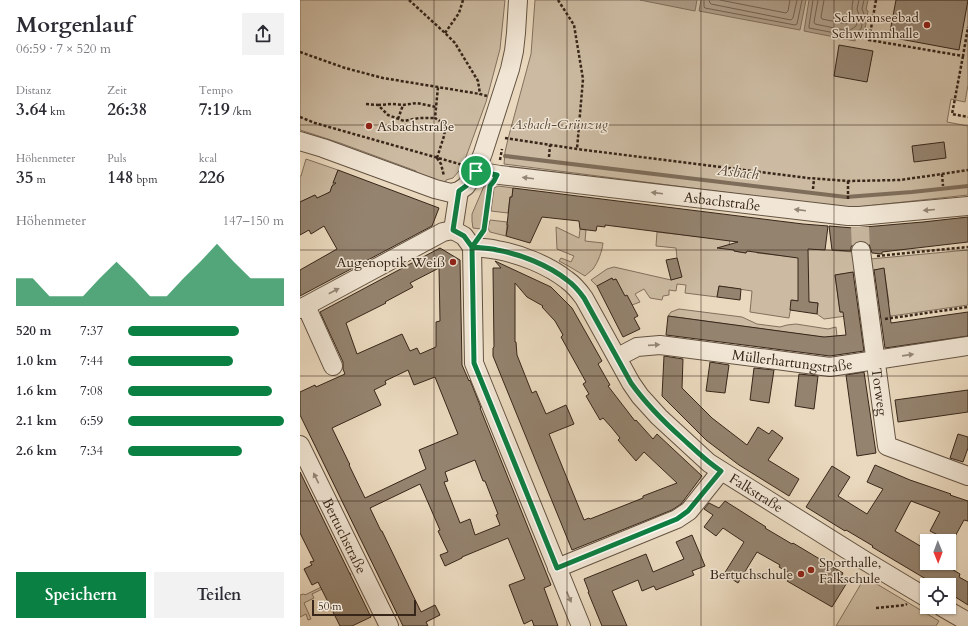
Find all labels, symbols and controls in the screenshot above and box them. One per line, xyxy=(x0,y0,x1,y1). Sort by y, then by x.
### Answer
place label: Schwanseebad Schwimmhalle xyxy=(832,8,920,43)
text: Morgenlauf xyxy=(16,10,133,40)
button: share xyxy=(242,13,284,55)
marker: Schwanseebad Schwimmhalle xyxy=(922,20,932,30)
text: 06:59 · 7 × 520 m xyxy=(16,40,111,58)
text: Distanz xyxy=(16,83,51,98)
text: Zeit xyxy=(107,83,127,98)
text: Tempo xyxy=(199,83,233,98)
text: 3.64 xyxy=(16,98,47,121)
text: 26:38 xyxy=(107,98,147,121)
text: 7:19 xyxy=(199,98,230,121)
text: km xyxy=(47,104,65,119)
text: /km xyxy=(230,104,251,119)
park label: Asbach-Grünzug xyxy=(511,115,609,134)
place label: Asbachstraße xyxy=(377,117,454,136)
marker: Asbachstraße xyxy=(364,121,374,131)
text: Höhenmeter xyxy=(16,151,75,166)
text: Puls xyxy=(107,151,126,166)
text: kcal xyxy=(199,151,217,166)
pin xyxy=(459,154,493,188)
water label: Asbach xyxy=(715,159,761,185)
icon: arrive xyxy=(465,160,487,182)
text: 35 xyxy=(16,166,33,189)
text: 148 xyxy=(107,166,133,189)
text: 226 xyxy=(199,166,225,189)
text: m xyxy=(33,172,46,187)
text: bpm xyxy=(133,172,157,187)
one-way arrow xyxy=(522,175,534,182)
street label: Asbachstraße xyxy=(683,188,762,216)
one-way arrow xyxy=(651,190,663,197)
one-way arrow xyxy=(794,207,806,213)
one-way arrow xyxy=(923,207,935,214)
text: Höhenmeter xyxy=(16,212,86,230)
text: 147–150 m xyxy=(222,212,284,230)
place label: Augenoptik Weiß xyxy=(336,253,445,272)
marker: Augenoptik Weiß xyxy=(448,257,458,267)
one-way arrow xyxy=(329,288,340,294)
text: 520 m xyxy=(16,322,51,340)
text: 7:37 xyxy=(80,322,103,340)
one-way arrow xyxy=(648,342,660,349)
street label: Müllerhartungstraße xyxy=(731,345,854,377)
text: 1.0 km xyxy=(16,352,57,370)
text: 7:44 xyxy=(80,352,103,370)
one-way arrow xyxy=(902,352,914,358)
street label: Torweg xyxy=(867,367,892,417)
text: 1.6 km xyxy=(16,382,57,400)
text: 7:08 xyxy=(80,382,103,400)
text: 2.1 km xyxy=(16,412,57,430)
text: 6:59 xyxy=(80,412,103,430)
text: 2.6 km xyxy=(16,442,57,460)
text: 7:34 xyxy=(80,442,103,460)
street label: Falkstraße xyxy=(726,469,787,517)
one-way arrow xyxy=(313,472,319,484)
street label: Bertuchstraße xyxy=(317,495,371,577)
north arrow xyxy=(920,534,956,570)
map controls xyxy=(920,534,956,614)
place label: Sporthalle, Falkschule xyxy=(819,553,881,588)
place label: Bertuchschule xyxy=(709,565,793,584)
marker: Sporthalle, Falkschule xyxy=(806,565,816,575)
marker: Bertuchschule xyxy=(796,569,806,579)
button: Speichern xyxy=(16,572,146,618)
button: Teilen xyxy=(154,572,284,618)
button: locate xyxy=(920,578,956,614)
one-way arrow xyxy=(566,592,572,604)
scale bar xyxy=(312,598,416,617)
text: 50 m xyxy=(318,599,342,614)

